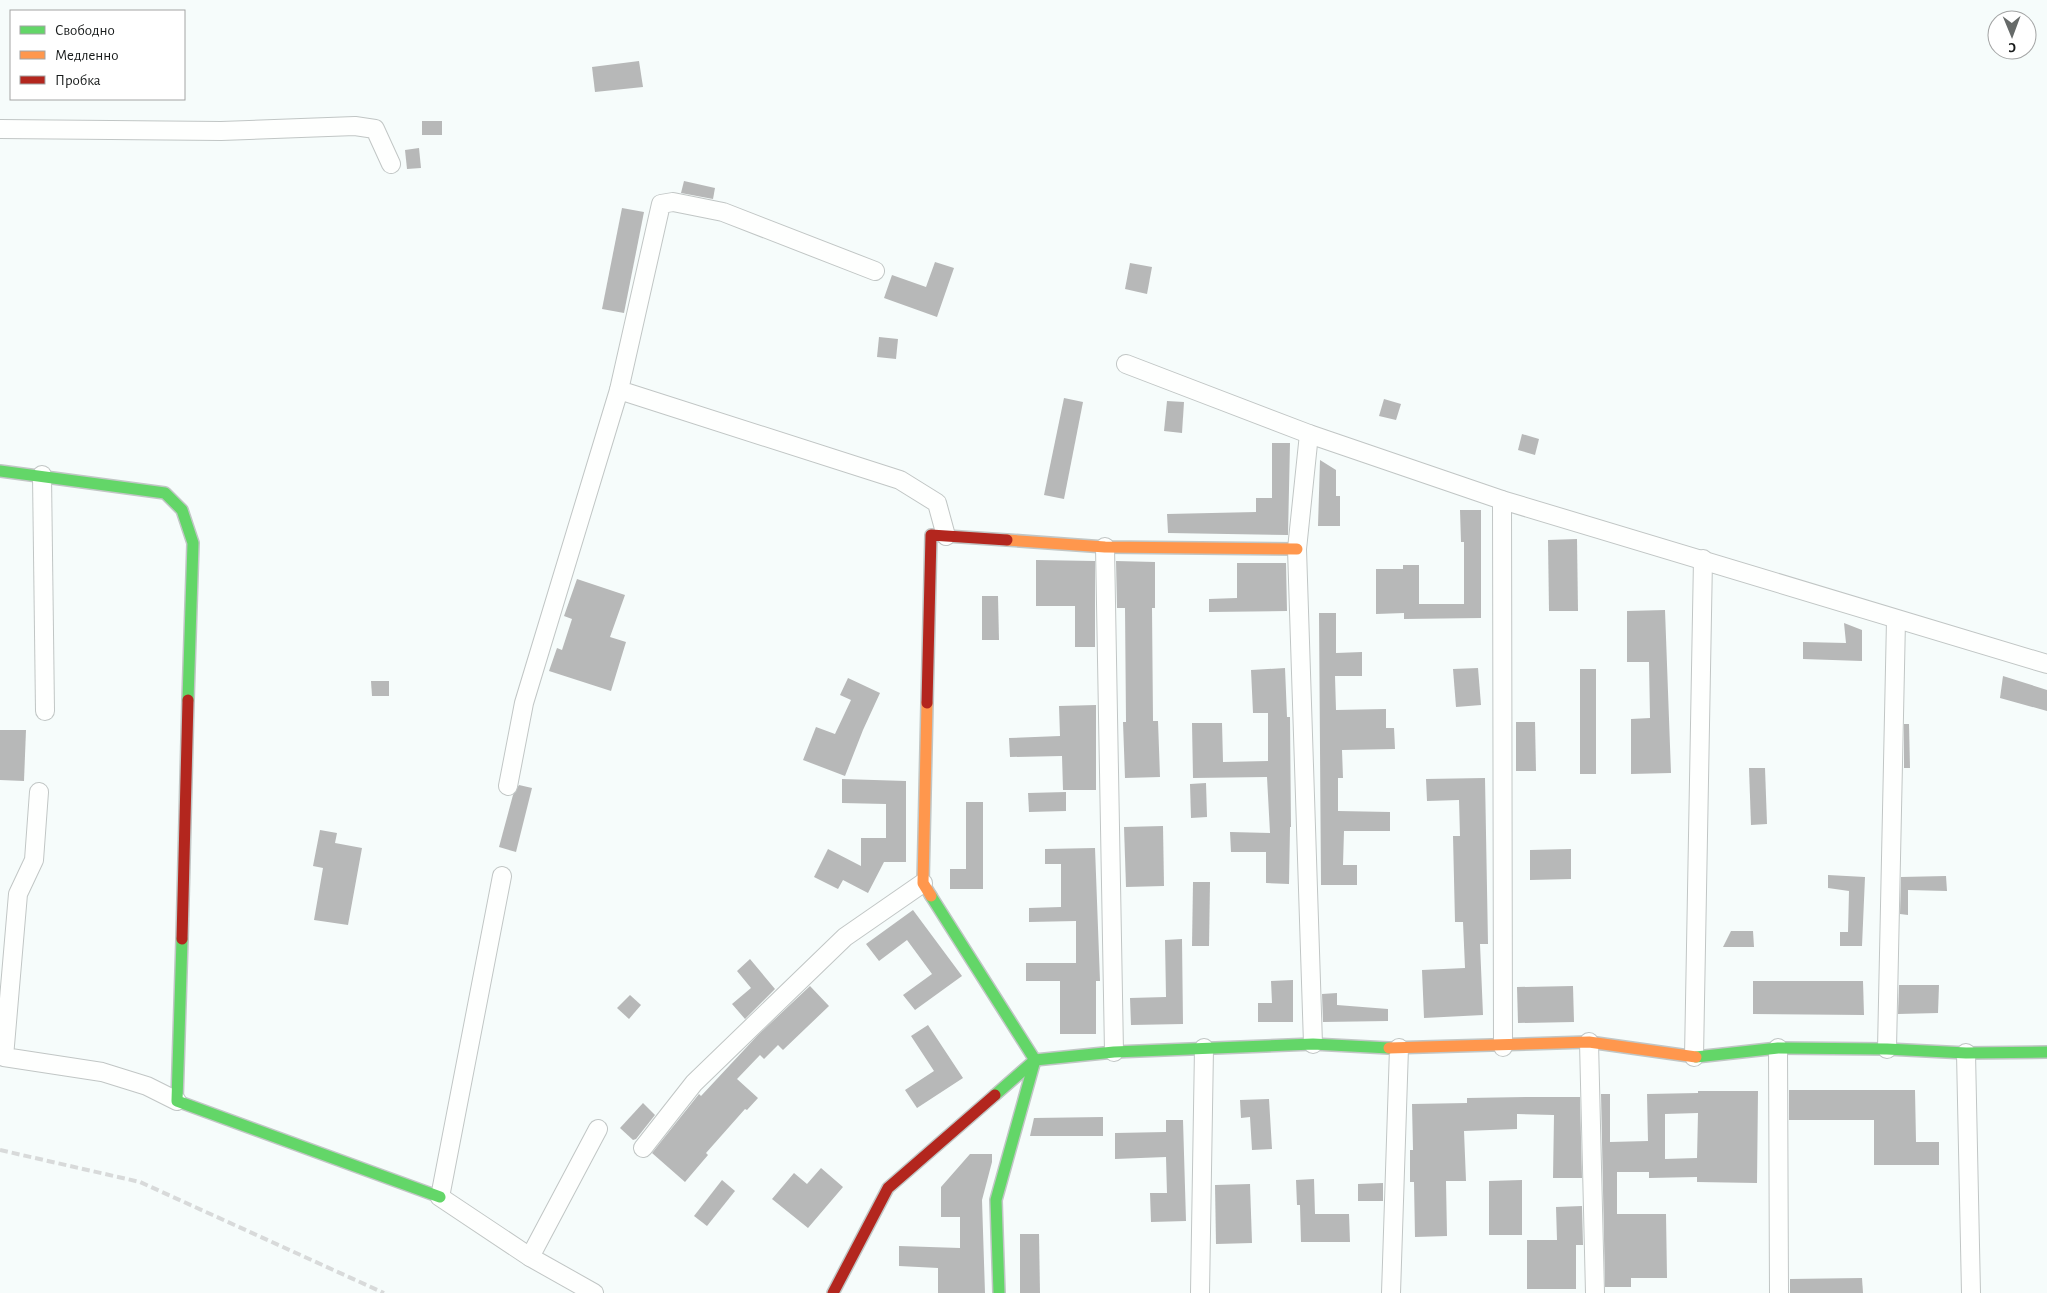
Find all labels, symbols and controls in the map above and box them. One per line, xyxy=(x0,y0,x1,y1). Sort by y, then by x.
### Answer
legend xyxy=(10,10,185,100)
north arrow xyxy=(1987,10,2037,60)
text: Свободно xyxy=(55,23,115,38)
text: С xyxy=(2008,40,2016,54)
text: Медленно xyxy=(55,48,119,63)
text: Пробка xyxy=(55,73,101,88)

